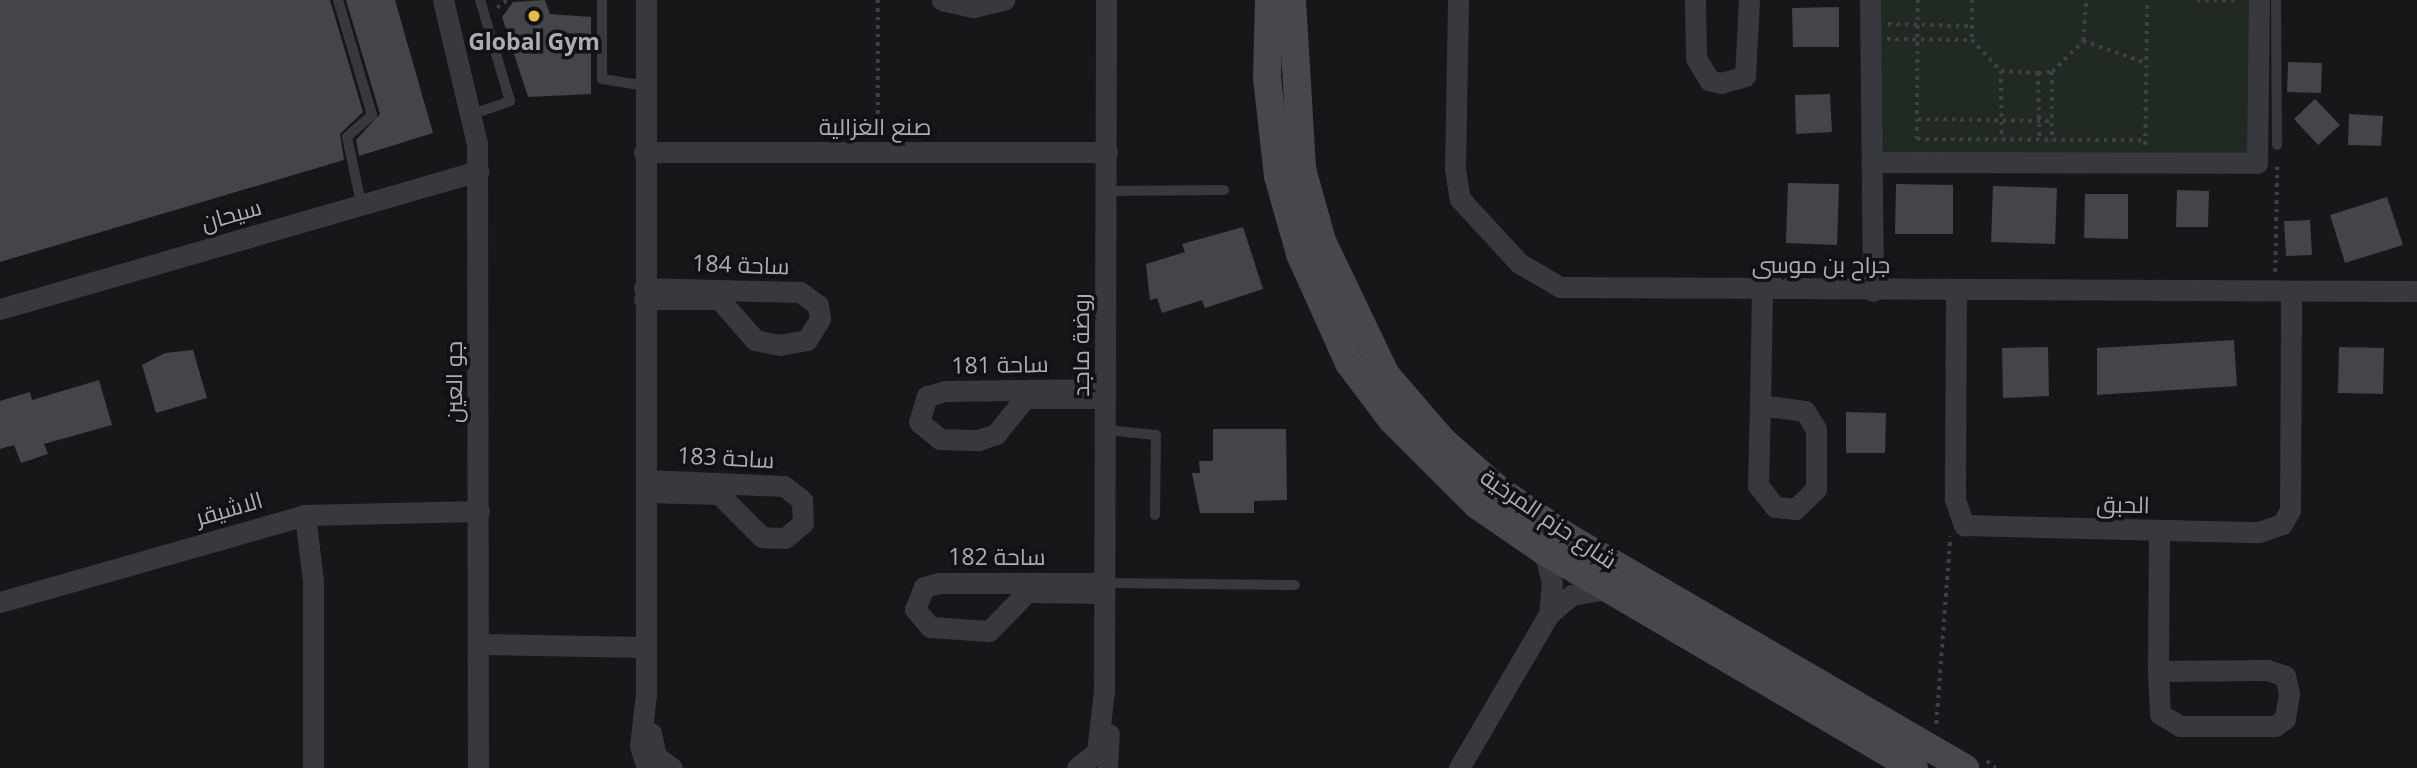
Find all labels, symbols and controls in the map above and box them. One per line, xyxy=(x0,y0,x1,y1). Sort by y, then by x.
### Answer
marker: Global Gym xyxy=(526,8,542,24)
place label: Global Gym xyxy=(468,27,600,55)
street label: صنع الغزالية xyxy=(819,112,931,140)
street label: سيحان xyxy=(198,192,264,236)
street label: ساحة 184 xyxy=(692,249,790,279)
street label: جراح بن موسى xyxy=(1752,250,1890,278)
street label: روضة ماجد xyxy=(1066,293,1094,397)
street label: جو العين xyxy=(439,341,467,423)
street label: ساحة 181 xyxy=(951,349,1049,379)
street label: ساحة 183 xyxy=(677,441,775,473)
street label: شارع حزم المرخية xyxy=(1476,462,1622,574)
street label: الاشيقر xyxy=(192,485,266,531)
street label: الحبق xyxy=(2096,490,2150,518)
street label: ساحة 182 xyxy=(948,542,1046,570)

